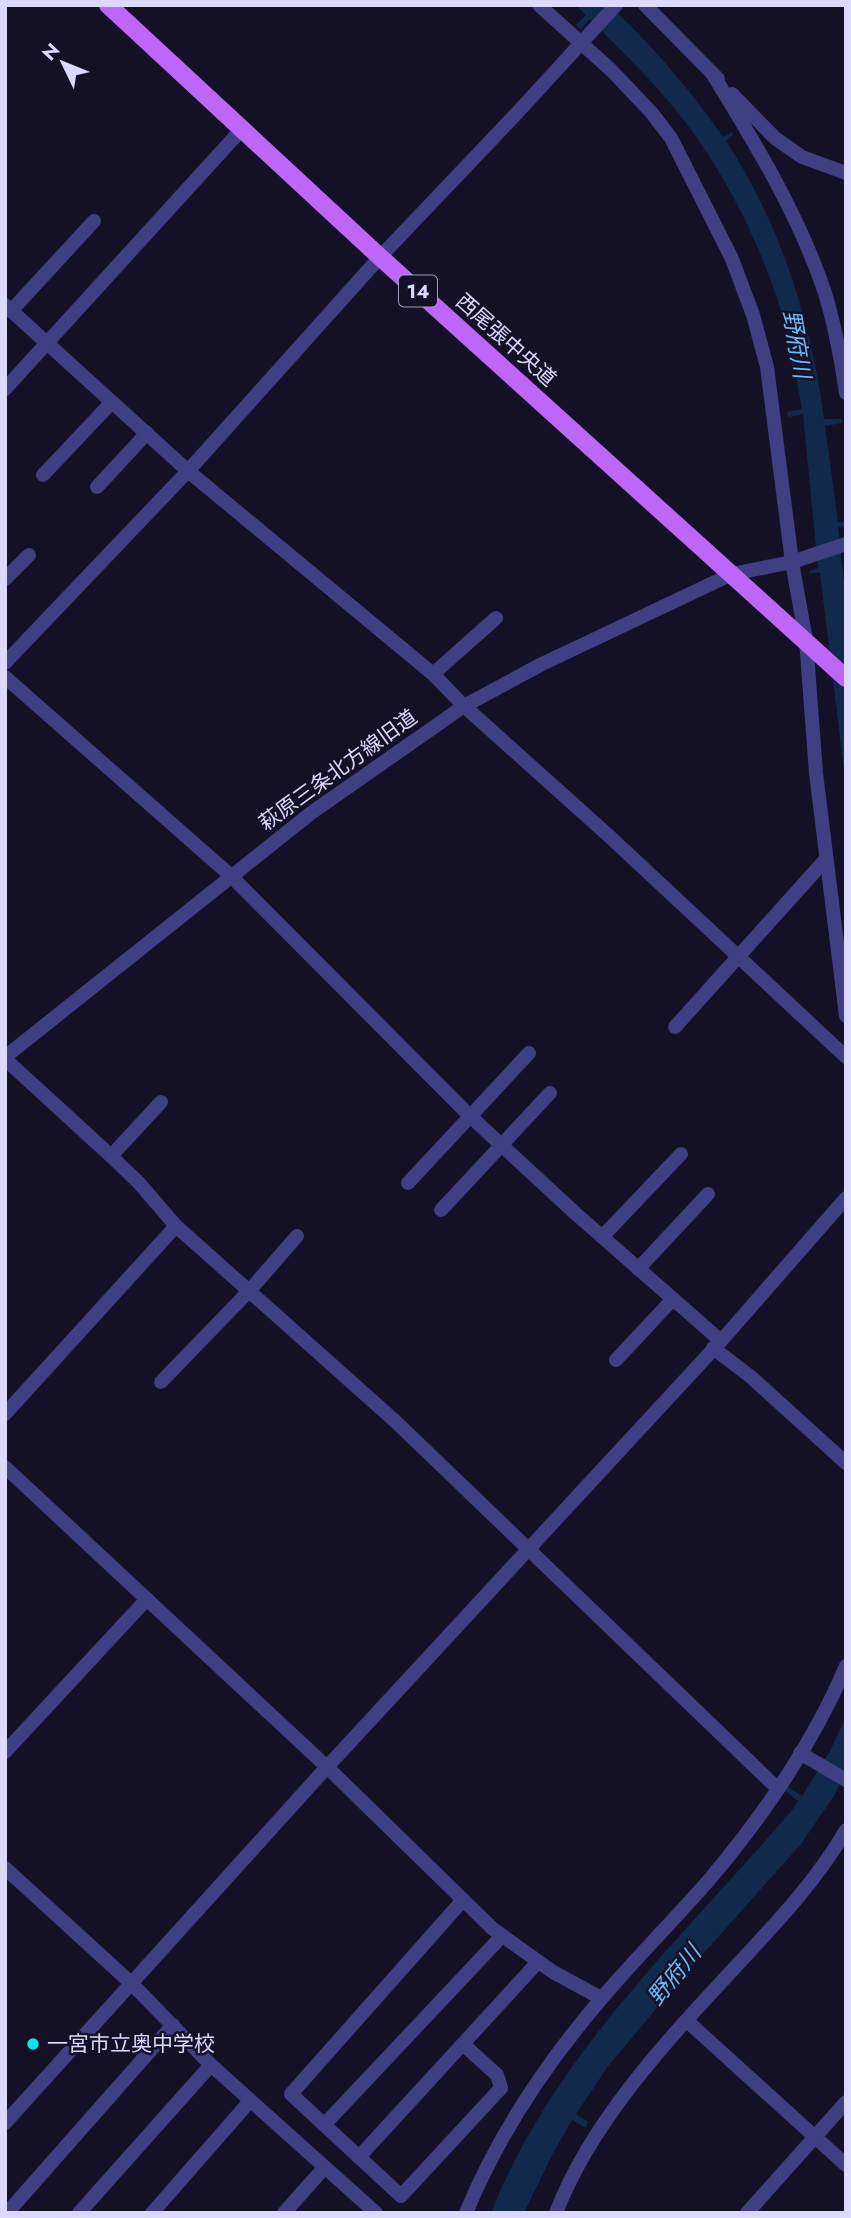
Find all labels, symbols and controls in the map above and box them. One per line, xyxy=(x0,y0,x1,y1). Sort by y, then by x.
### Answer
north arrow xyxy=(28,28,98,98)
text: N xyxy=(36,37,66,66)
road number: 14 xyxy=(399,276,437,306)
street label: 西尾張中央道 xyxy=(449,287,563,393)
water label: 野府川 xyxy=(774,307,820,384)
street label: 萩原三条北方線旧道 xyxy=(253,702,423,838)
water label: 野府川 xyxy=(639,1935,711,2013)
place label: 一宮市立奥中学校 xyxy=(47,2029,215,2059)
marker: 一宮市立奥中学校 xyxy=(25,2036,41,2052)

